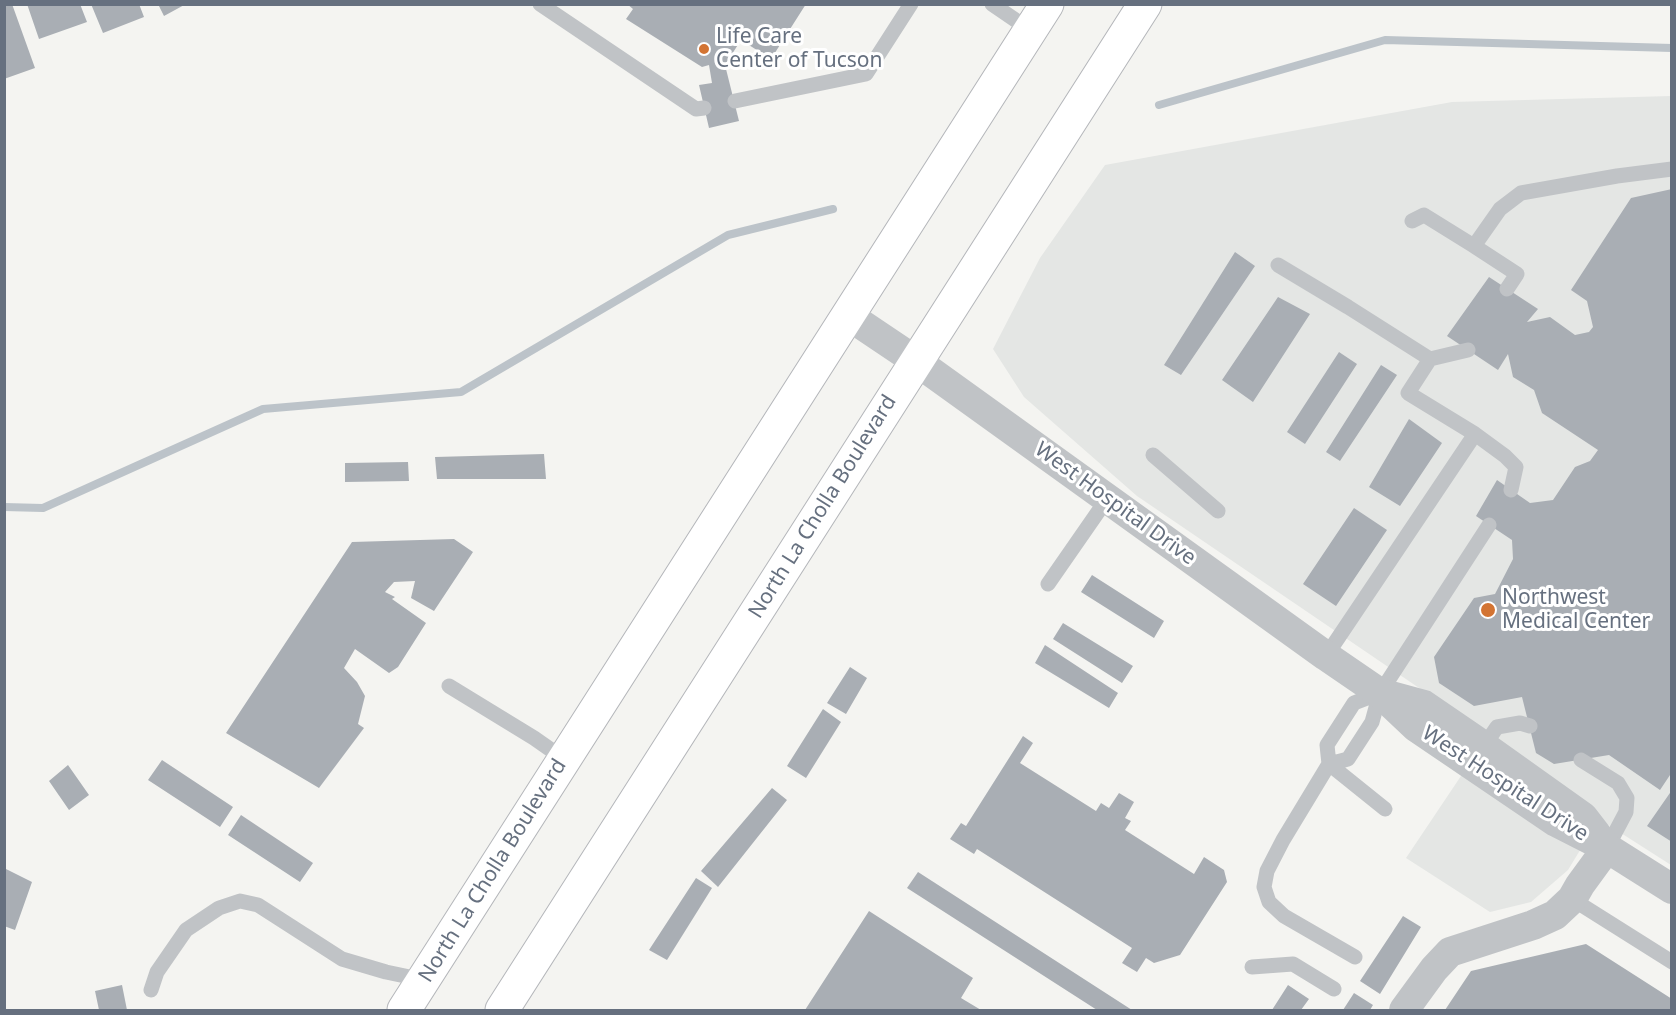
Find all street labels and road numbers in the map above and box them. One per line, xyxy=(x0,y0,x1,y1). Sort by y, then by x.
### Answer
street label: North La Cholla Boulevard xyxy=(744,391,902,623)
street label: West Hospital Drive xyxy=(1030,437,1200,571)
street label: West Hospital Drive xyxy=(1417,721,1593,847)
street label: North La Cholla Boulevard xyxy=(414,755,572,987)

